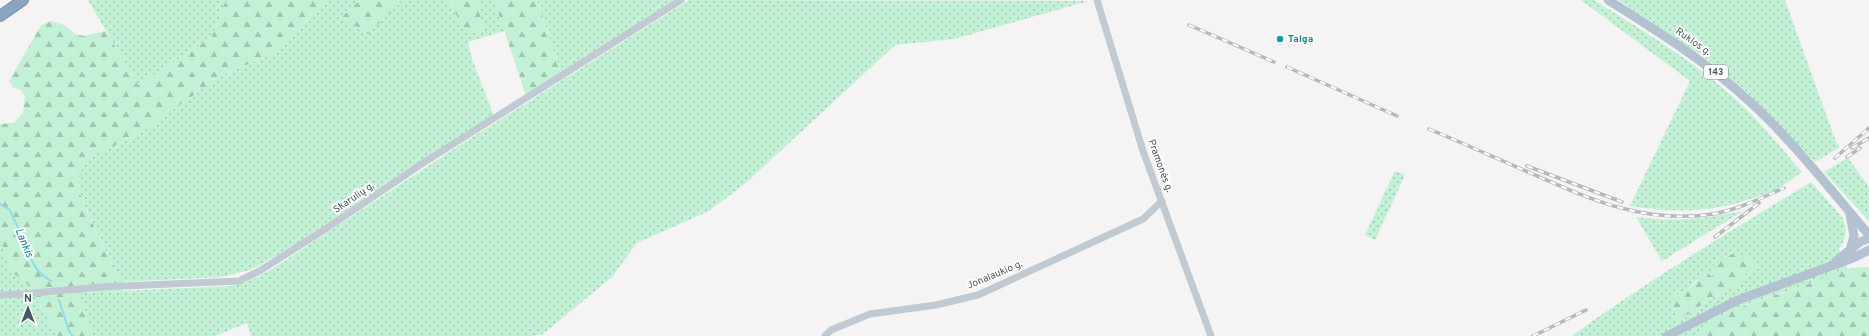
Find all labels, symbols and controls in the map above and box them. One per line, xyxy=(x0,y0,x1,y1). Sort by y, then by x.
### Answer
street label: Ruklos g. xyxy=(1673,25,1713,59)
place label: Talga xyxy=(1288,33,1313,46)
marker: Talga xyxy=(1275,34,1285,44)
road number: 143 xyxy=(1704,65,1728,79)
street label: Pramonės g. xyxy=(1144,138,1176,194)
street label: Skarulių g. xyxy=(331,180,377,216)
water label: Lankis xyxy=(12,226,37,261)
street label: Jonalaukio g. xyxy=(965,257,1025,293)
north arrow xyxy=(8,288,48,328)
text: N xyxy=(24,292,32,306)

